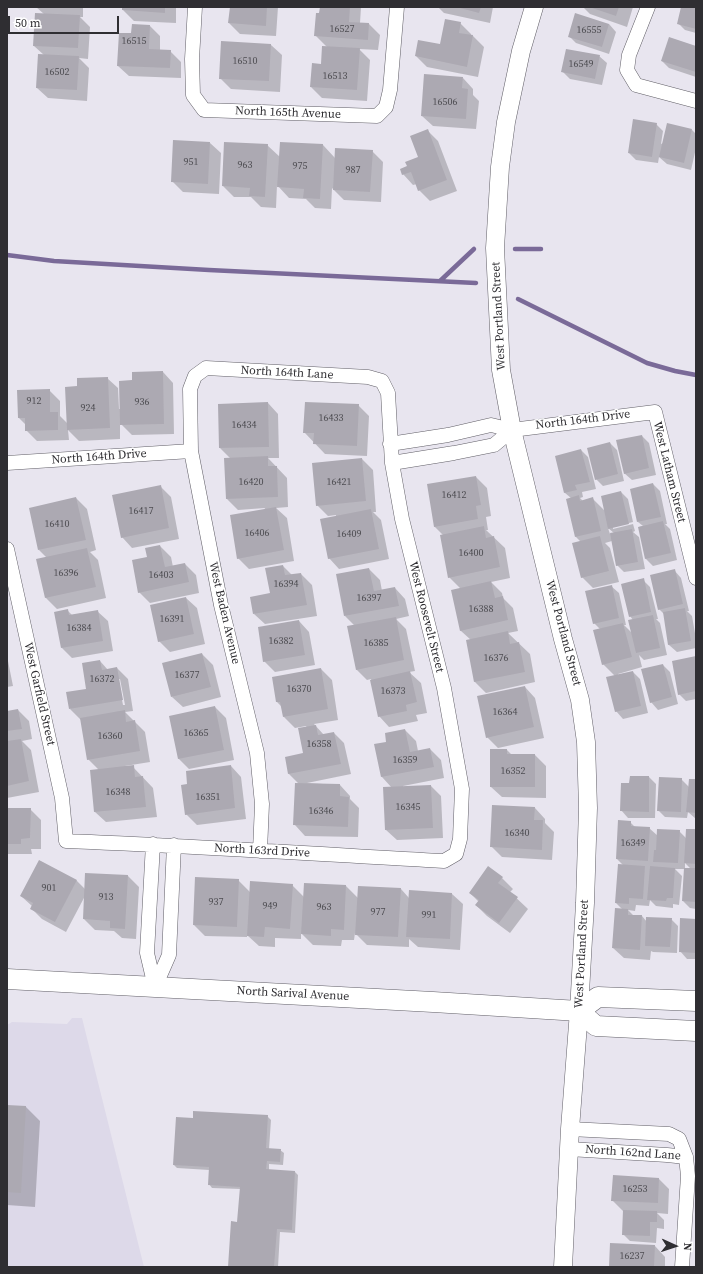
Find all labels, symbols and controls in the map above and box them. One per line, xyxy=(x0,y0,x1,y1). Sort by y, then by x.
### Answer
scale bar xyxy=(10,8,121,34)
text: 50 m xyxy=(15,15,41,31)
house number: 16527 xyxy=(330,23,354,35)
house number: 16555 xyxy=(577,24,601,36)
house number: 16515 xyxy=(122,35,146,47)
house number: 16510 xyxy=(233,55,257,67)
house number: 16549 xyxy=(569,58,593,70)
house number: 16502 xyxy=(45,66,69,78)
house number: 16513 xyxy=(323,70,347,82)
house number: 16506 xyxy=(433,96,457,108)
street label: North 165th Avenue xyxy=(235,104,341,122)
house number: 951 xyxy=(184,156,198,168)
house number: 963 xyxy=(238,159,252,171)
house number: 975 xyxy=(293,160,307,172)
house number: 987 xyxy=(346,164,360,176)
street label: West Portland Street xyxy=(489,261,509,371)
street label: North 164th Lane xyxy=(240,363,334,383)
house number: 912 xyxy=(27,395,41,407)
house number: 936 xyxy=(135,396,149,408)
house number: 924 xyxy=(81,402,95,414)
street label: North 164th Drive xyxy=(535,407,631,433)
house number: 16433 xyxy=(319,412,343,424)
house number: 16434 xyxy=(232,419,256,431)
street label: West Latham Street xyxy=(649,420,689,524)
street label: North 164th Drive xyxy=(51,446,147,468)
house number: 16420 xyxy=(239,476,263,488)
house number: 16421 xyxy=(327,476,351,488)
house number: 16412 xyxy=(442,489,466,501)
house number: 16417 xyxy=(129,505,153,517)
house number: 16410 xyxy=(45,518,69,530)
house number: 16406 xyxy=(245,527,269,539)
house number: 16409 xyxy=(337,528,361,540)
house number: 16400 xyxy=(459,547,483,559)
street label: West Baden Avenue xyxy=(205,560,243,666)
street label: West Roosevelt Street xyxy=(405,560,447,674)
house number: 16396 xyxy=(54,567,78,579)
house number: 16403 xyxy=(149,569,173,581)
house number: 16394 xyxy=(274,578,298,590)
street label: West Portland Street xyxy=(542,579,584,687)
house number: 16397 xyxy=(357,592,381,604)
house number: 16388 xyxy=(469,603,493,615)
house number: 16391 xyxy=(160,613,184,625)
house number: 16384 xyxy=(67,622,91,634)
house number: 16382 xyxy=(269,635,293,647)
house number: 16385 xyxy=(364,637,388,649)
street label: West Garfield Street xyxy=(20,641,58,747)
house number: 16376 xyxy=(484,652,508,664)
house number: 16377 xyxy=(175,669,199,681)
house number: 16372 xyxy=(90,673,114,685)
house number: 16370 xyxy=(287,683,311,695)
house number: 16373 xyxy=(381,685,405,697)
house number: 16364 xyxy=(493,706,517,718)
house number: 16365 xyxy=(184,727,208,739)
house number: 16360 xyxy=(98,730,122,742)
house number: 16358 xyxy=(307,738,331,750)
house number: 16359 xyxy=(393,754,417,766)
house number: 16352 xyxy=(501,765,525,777)
house number: 16348 xyxy=(106,786,130,798)
house number: 16351 xyxy=(196,791,220,803)
house number: 16345 xyxy=(396,801,420,813)
house number: 16346 xyxy=(309,805,333,817)
house number: 16340 xyxy=(505,827,529,839)
house number: 16349 xyxy=(621,837,645,849)
street label: North 163rd Drive xyxy=(214,841,310,861)
house number: 901 xyxy=(42,882,56,894)
house number: 913 xyxy=(99,891,113,903)
house number: 937 xyxy=(209,896,223,908)
street label: West Portland Street xyxy=(572,899,592,1009)
house number: 949 xyxy=(263,900,277,912)
house number: 963 xyxy=(317,901,331,913)
house number: 977 xyxy=(371,906,385,918)
house number: 991 xyxy=(422,909,436,921)
street label: North Sarival Avenue xyxy=(236,984,350,1004)
street label: North 162nd Lane xyxy=(585,1142,681,1164)
house number: 16253 xyxy=(623,1183,647,1195)
north arrow xyxy=(655,1226,695,1266)
text: N xyxy=(680,1242,695,1251)
house number: 16237 xyxy=(620,1250,644,1262)

